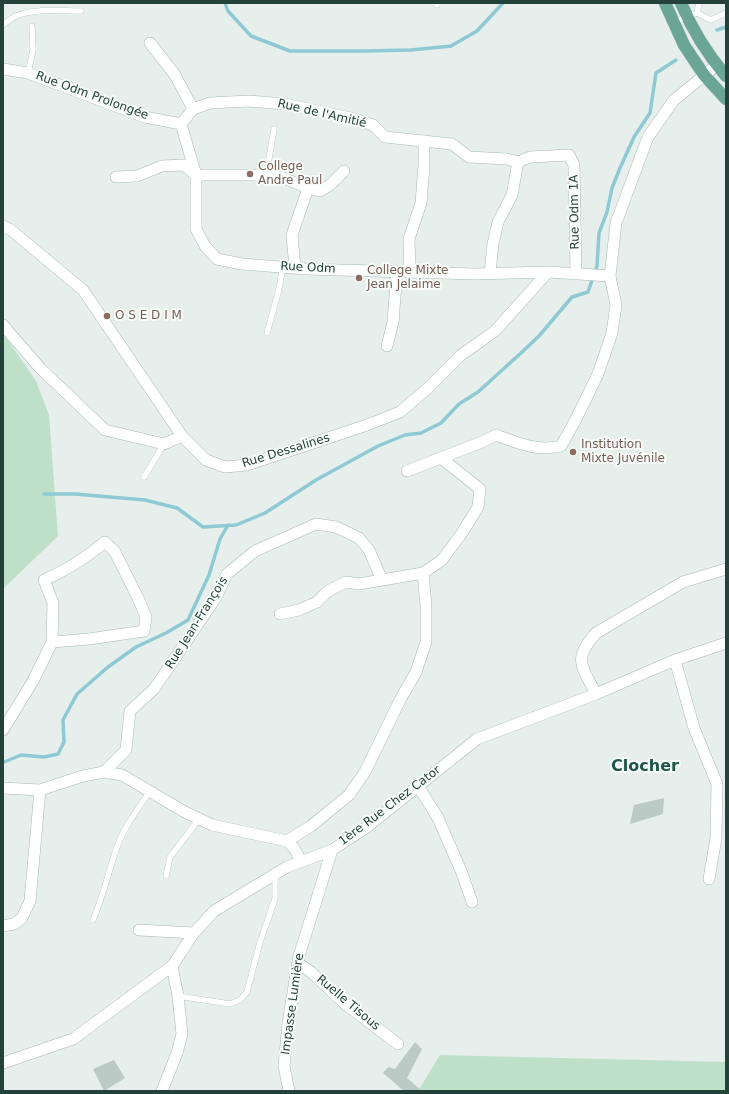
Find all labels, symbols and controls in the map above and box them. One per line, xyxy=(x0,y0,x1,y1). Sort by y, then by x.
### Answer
street label: Rue Odm Prolongée xyxy=(34,69,150,123)
street label: Rue de l'Amitié xyxy=(276,97,368,131)
place label: College Andre Paul xyxy=(258,160,322,188)
marker: College Andre Paul xyxy=(245,169,255,179)
street label: Rue Odm 1A xyxy=(567,174,583,250)
street label: Rue Odm xyxy=(280,259,336,277)
place label: College Mixte Jean Jelaime xyxy=(367,264,448,292)
marker: College Mixte Jean Jelaime xyxy=(354,273,364,283)
place label: O S E D I M xyxy=(115,309,182,323)
marker: O S E D I M xyxy=(102,311,112,321)
street label: Rue Dessalines xyxy=(240,431,332,471)
place label: Institution Mixte Juvénile xyxy=(581,438,665,466)
marker: Institution Mixte Juvénile xyxy=(568,447,578,457)
street label: Rue Jean-François xyxy=(163,574,231,672)
district label: Clocher xyxy=(611,757,679,777)
street label: 1ère Rue Chez Cator xyxy=(336,763,444,849)
street label: Impasse Lumière xyxy=(279,952,307,1056)
street label: Ruelle Tisous xyxy=(313,972,383,1034)

